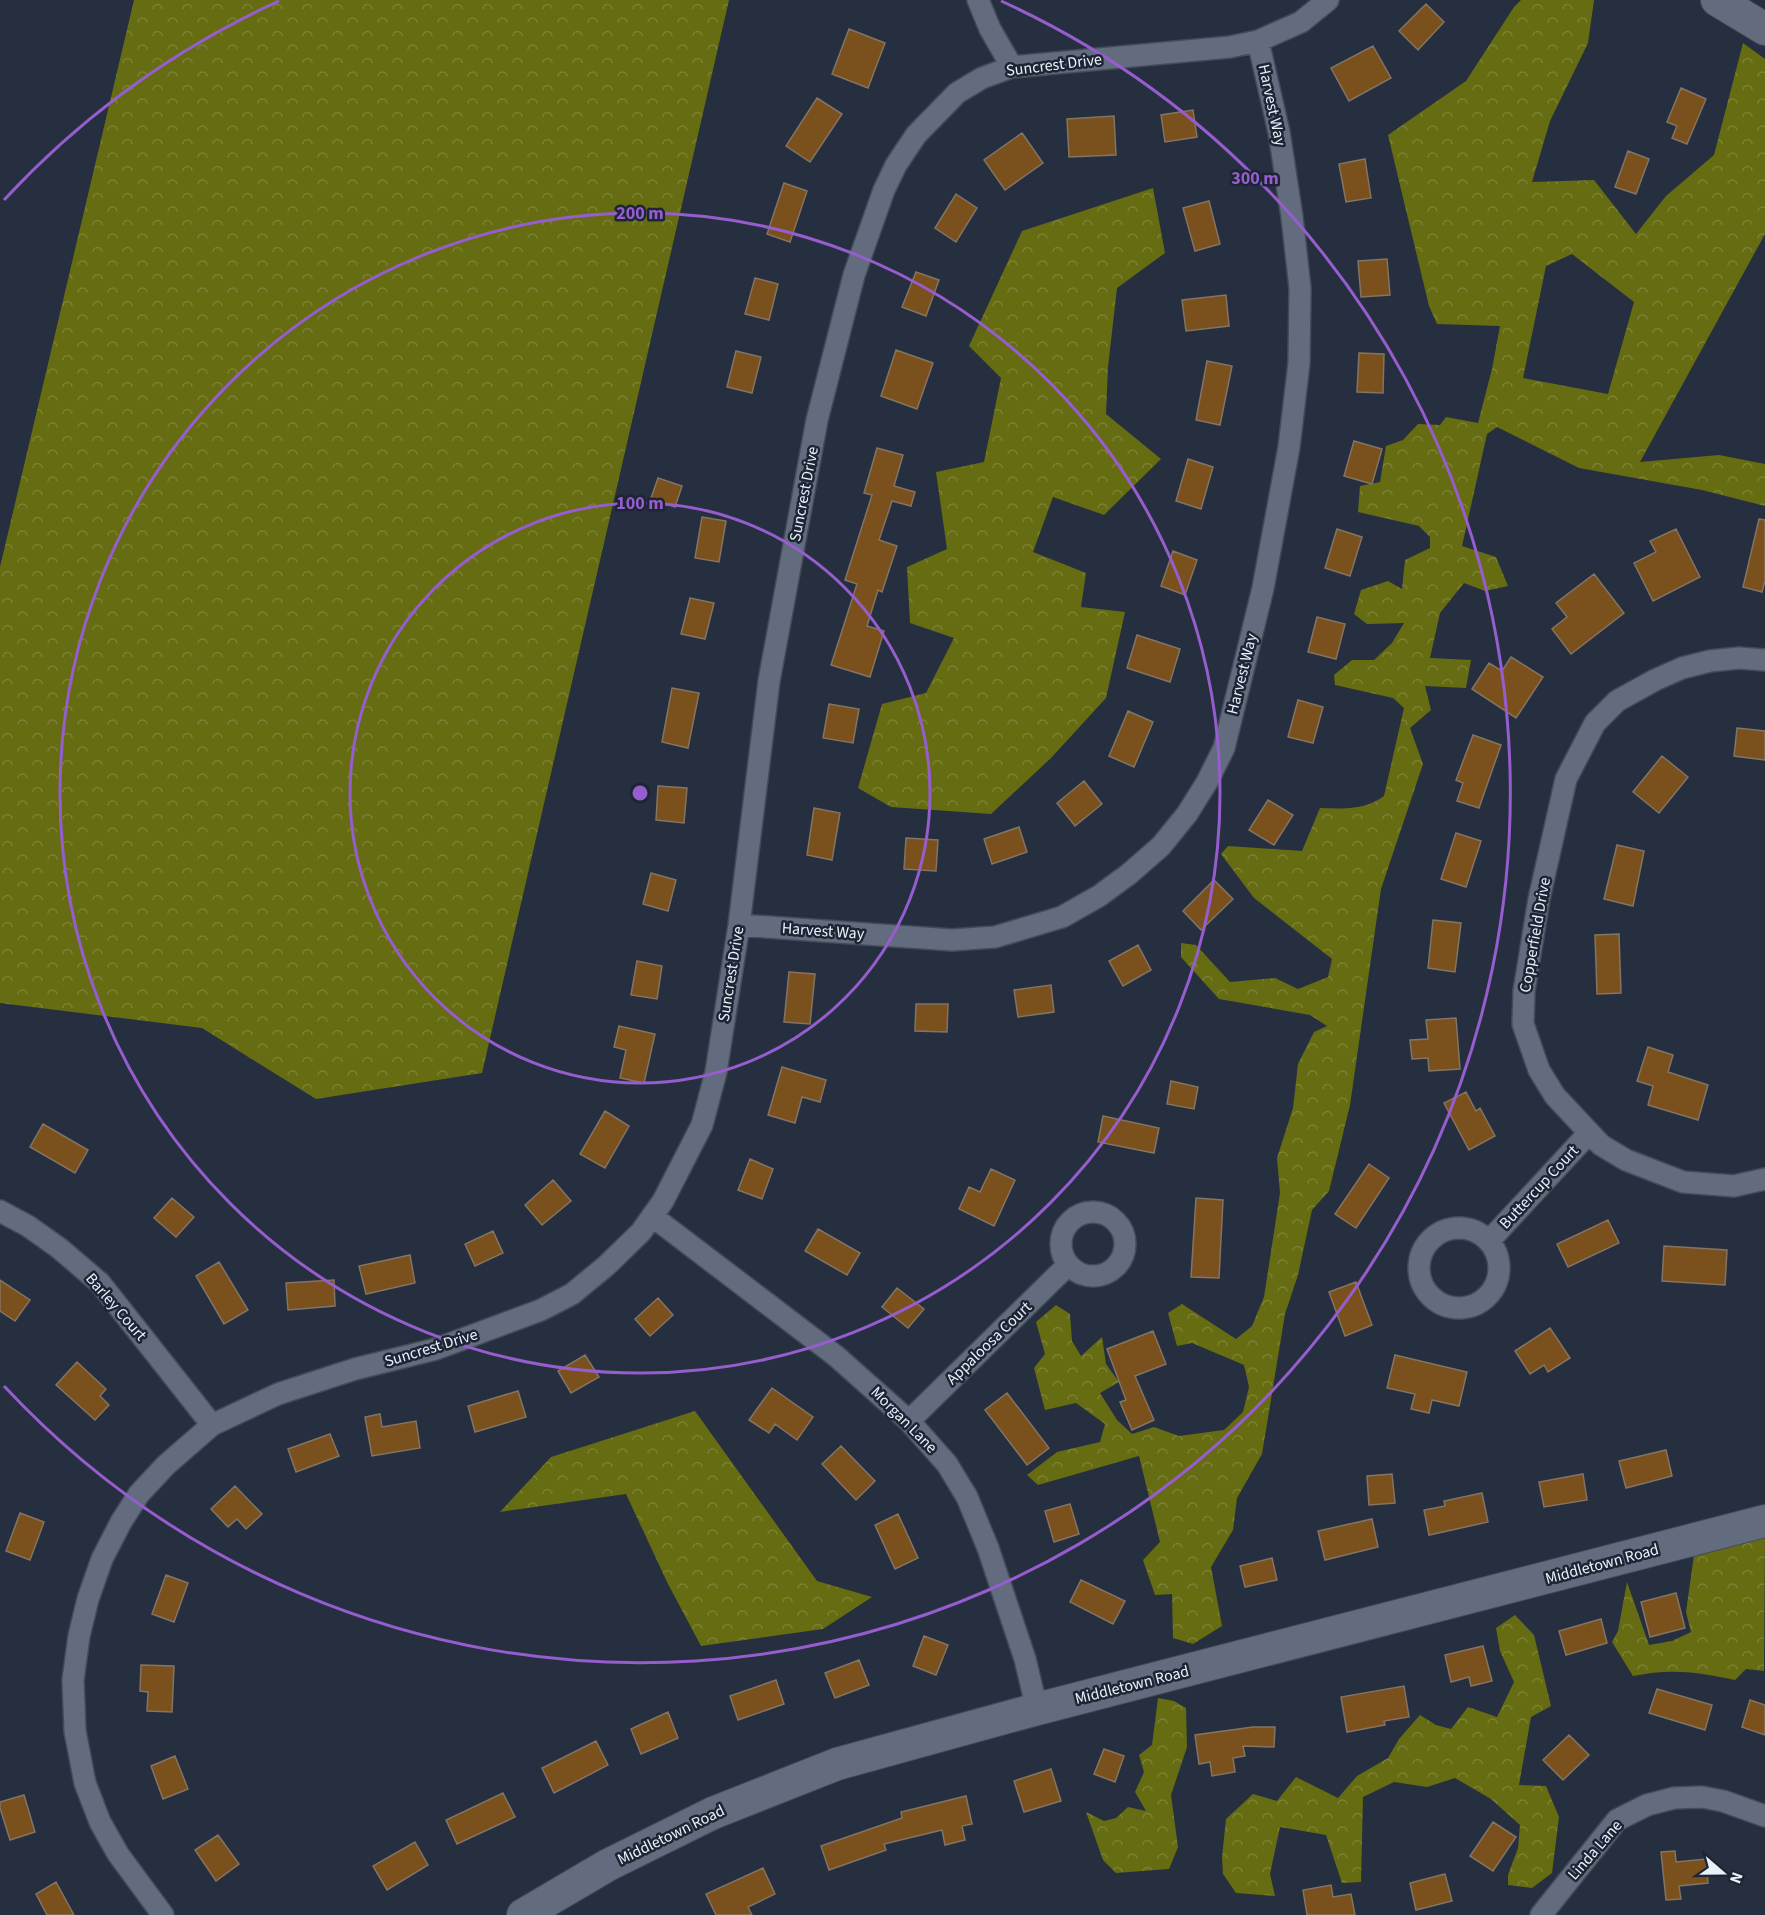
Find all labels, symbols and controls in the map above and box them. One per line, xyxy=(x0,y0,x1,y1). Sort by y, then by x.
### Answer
street label: Suncrest Drive xyxy=(1005,48,1103,82)
street label: Harvest Way xyxy=(1253,62,1291,148)
text: 300 m xyxy=(1231,166,1279,191)
text: 200 m xyxy=(616,201,664,226)
street label: Suncrest Drive xyxy=(784,445,824,543)
text: 100 m xyxy=(616,491,664,516)
street label: Harvest Way xyxy=(1221,631,1263,717)
centre of rings xyxy=(630,783,650,803)
street label: Copperfield Drive xyxy=(1514,876,1556,994)
street label: Harvest Way xyxy=(781,917,866,945)
street label: Suncrest Drive xyxy=(713,925,749,1023)
street label: Buttercup Court xyxy=(1494,1140,1584,1234)
street label: Barley Court xyxy=(80,1268,152,1346)
street label: Appaloosa Court xyxy=(941,1296,1037,1390)
street label: Suncrest Drive xyxy=(382,1323,480,1373)
street label: Morgan Lane xyxy=(866,1382,942,1458)
street label: Middletown Road xyxy=(1543,1538,1661,1590)
street label: Middletown Road xyxy=(1073,1660,1191,1710)
street label: Middletown Road xyxy=(614,1800,728,1870)
street label: Linda Lane xyxy=(1563,1815,1627,1885)
north arrow xyxy=(1693,1843,1753,1903)
text: N xyxy=(1724,1869,1748,1887)

